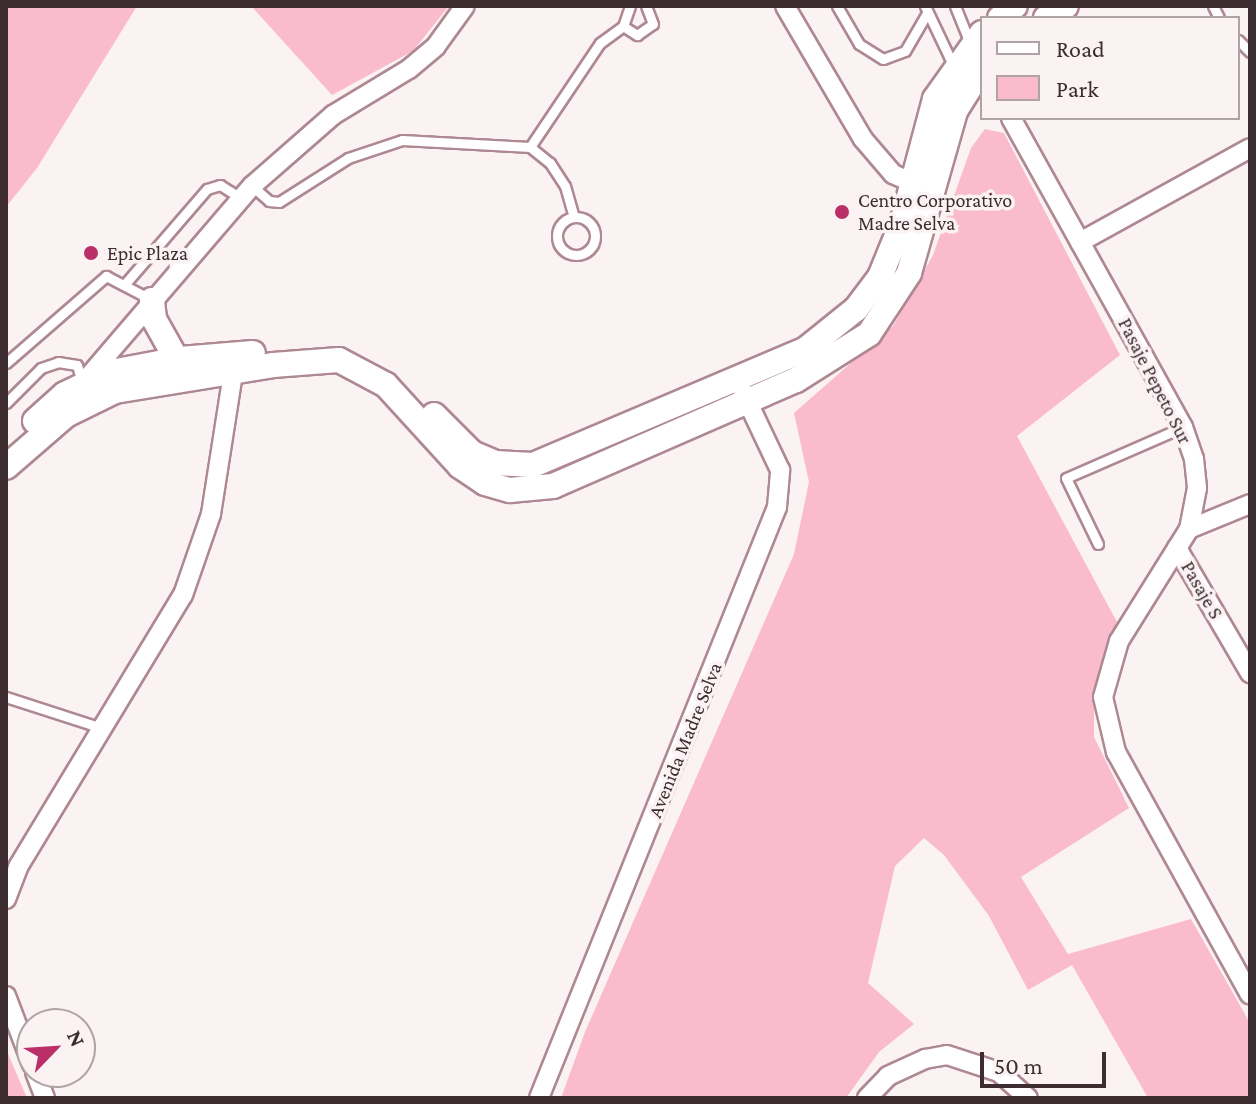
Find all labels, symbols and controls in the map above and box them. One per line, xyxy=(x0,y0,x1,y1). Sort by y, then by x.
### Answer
legend xyxy=(980,16,1240,120)
text: Road xyxy=(1056,35,1105,62)
text: Park xyxy=(1056,75,1099,102)
place label: Centro Corporativo Madre Selva xyxy=(858,188,1012,235)
marker: Centro Corporativo Madre Selva xyxy=(833,203,851,221)
place label: Epic Plaza xyxy=(107,241,188,265)
marker: Epic Plaza xyxy=(82,244,100,262)
street label: Pasaje Pepeto Sur xyxy=(1113,314,1197,448)
street label: Pasaje S xyxy=(1176,557,1228,623)
street label: Avenida Madre Selva xyxy=(643,659,727,821)
north arrow xyxy=(16,1008,96,1088)
text: N xyxy=(62,1026,91,1051)
scale bar xyxy=(984,1036,1110,1086)
text: 50 m xyxy=(994,1052,1043,1079)

